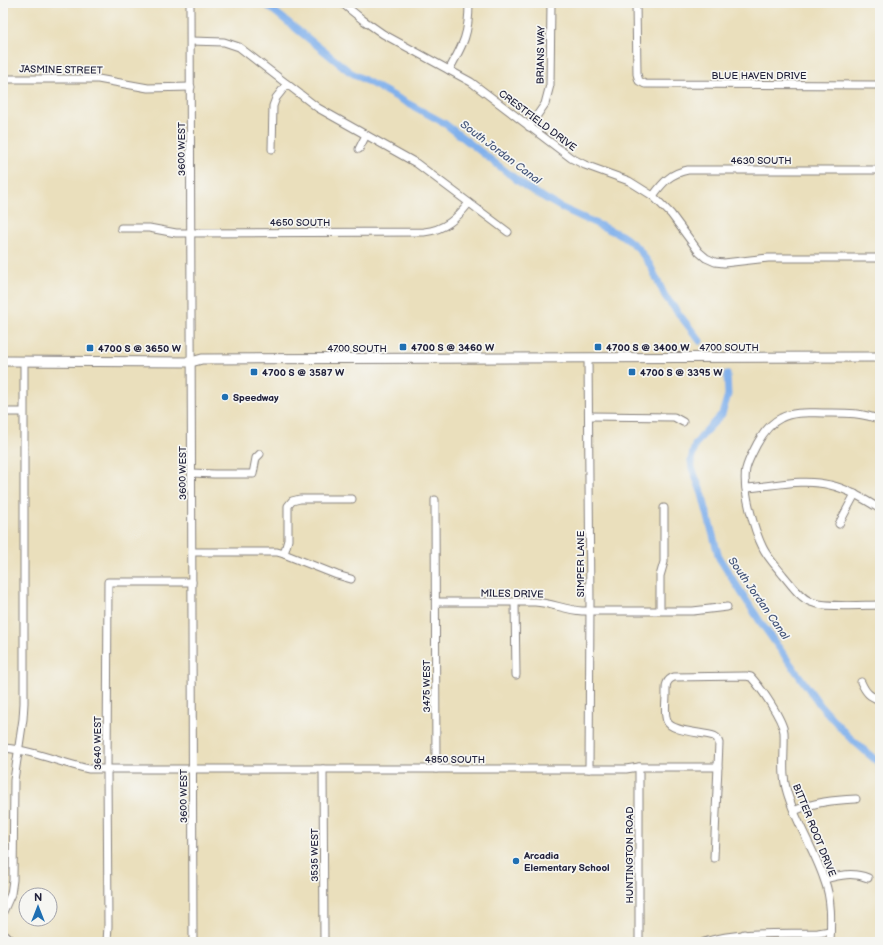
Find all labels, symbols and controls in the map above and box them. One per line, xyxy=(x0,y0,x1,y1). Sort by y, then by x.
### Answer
street label: BRIANS WAY xyxy=(534,26,548,84)
street label: JASMINE STREET xyxy=(19,63,103,77)
street label: BLUE HAVEN DRIVE xyxy=(711,70,807,82)
street label: CRESTFIELD DRIVE xyxy=(496,88,579,154)
water label: South Jordan Canal xyxy=(458,118,544,187)
street label: 3600 WEST xyxy=(176,122,188,176)
street label: 4630 SOUTH xyxy=(730,155,792,167)
street label: 4650 SOUTH xyxy=(270,217,330,229)
marker: 4700 S @ 3460 W xyxy=(398,342,408,352)
place label: 4700 S @ 3460 W xyxy=(411,342,495,354)
marker: 4700 S @ 3400 W xyxy=(593,342,603,352)
place label: 4700 S @ 3400 W xyxy=(606,342,690,354)
street label: 4700 SOUTH xyxy=(699,342,759,354)
marker: 4700 S @ 3650 W xyxy=(85,343,95,353)
place label: 4700 S @ 3650 W xyxy=(98,343,182,355)
street label: 4700 SOUTH xyxy=(327,343,387,355)
marker: 4700 S @ 3587 W xyxy=(249,367,259,377)
place label: 4700 S @ 3587 W xyxy=(262,367,345,379)
marker: 4700 S @ 3395 W xyxy=(627,367,637,377)
place label: 4700 S @ 3395 W xyxy=(640,367,723,379)
marker: Speedway xyxy=(220,392,230,402)
place label: Speedway xyxy=(233,392,279,404)
street label: 3600 WEST xyxy=(177,446,189,500)
street label: SIMPER LANE xyxy=(575,530,587,597)
water label: South Jordan Canal xyxy=(725,554,792,642)
street label: MILES DRIVE xyxy=(480,587,544,601)
street label: 3475 WEST xyxy=(421,660,433,712)
street label: 3640 WEST xyxy=(92,716,104,770)
street label: 4850 SOUTH xyxy=(425,754,485,766)
street label: 3600 WEST xyxy=(178,769,190,823)
street label: BITTER ROOT DRIVE xyxy=(790,782,838,879)
street label: HUNTINGTON ROAD xyxy=(624,807,636,903)
street label: 3535 WEST xyxy=(309,828,321,882)
place label: Arcadia Elementary School xyxy=(523,850,610,874)
marker: Arcadia Elementary School xyxy=(511,856,521,866)
north arrow xyxy=(18,887,58,927)
text: N xyxy=(34,891,42,904)

